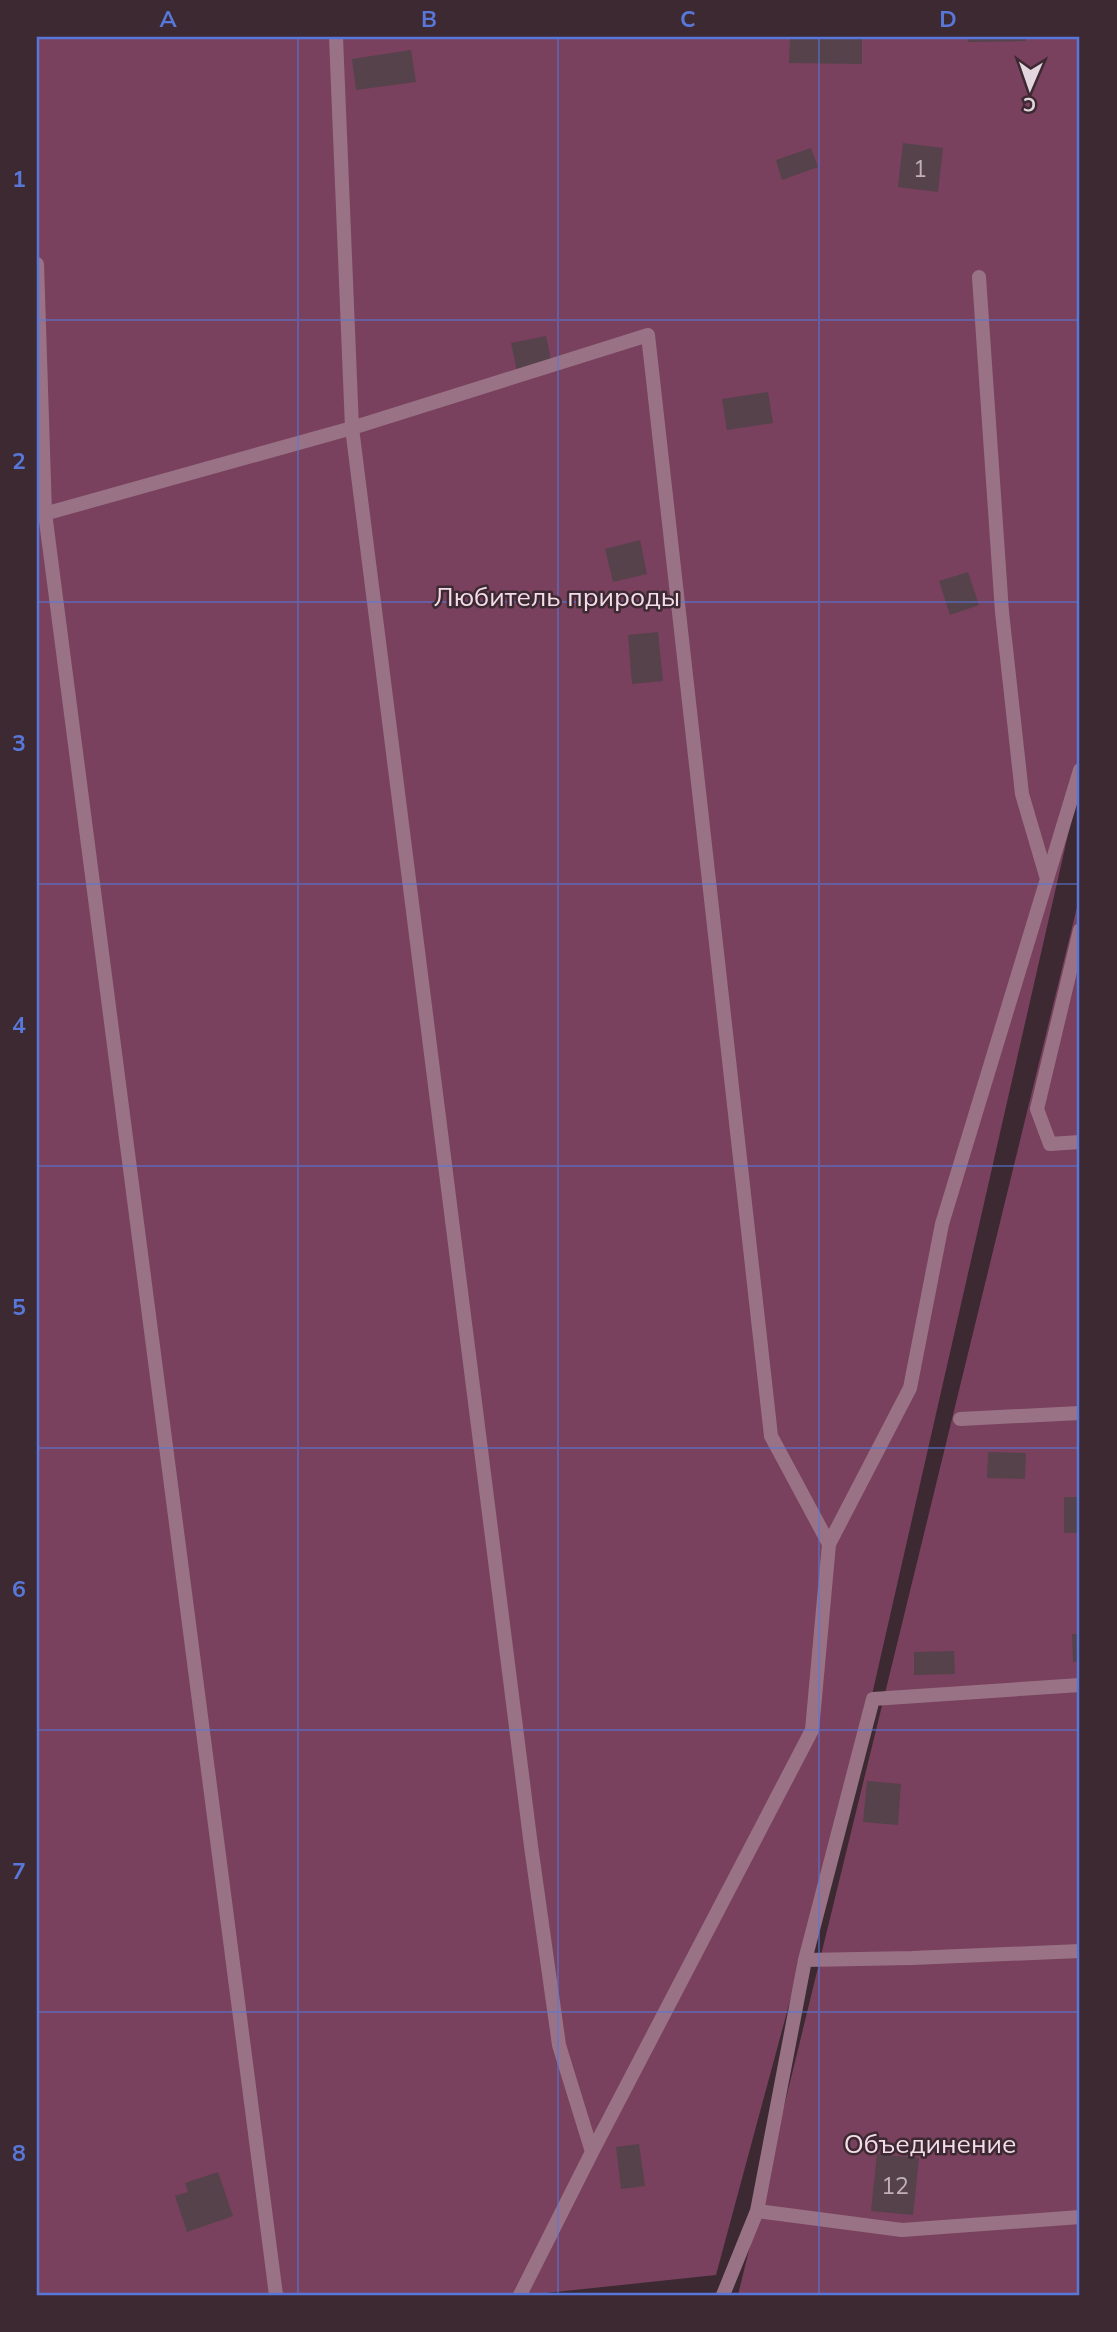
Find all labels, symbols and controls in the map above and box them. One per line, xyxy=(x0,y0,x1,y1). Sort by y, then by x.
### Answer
text: A xyxy=(159,4,177,33)
text: B xyxy=(421,4,437,33)
text: C xyxy=(680,4,696,33)
text: D xyxy=(939,4,957,33)
north arrow xyxy=(995,52,1064,122)
text: С xyxy=(1022,93,1036,117)
house number: 1 xyxy=(913,154,927,183)
text: 1 xyxy=(12,164,26,193)
text: 2 xyxy=(12,446,26,475)
park label: Любитель природы xyxy=(434,580,680,613)
text: 3 xyxy=(12,728,26,757)
text: 4 xyxy=(12,1010,26,1039)
text: 5 xyxy=(12,1292,26,1321)
text: 6 xyxy=(12,1574,26,1603)
text: 7 xyxy=(12,1856,26,1885)
park label: Объединение xyxy=(844,2127,1016,2160)
text: 8 xyxy=(12,2138,26,2167)
house number: 12 xyxy=(881,2171,909,2200)

